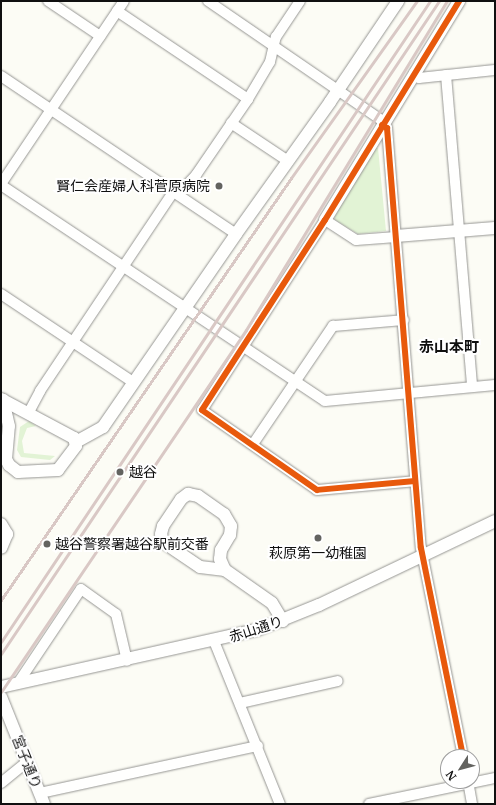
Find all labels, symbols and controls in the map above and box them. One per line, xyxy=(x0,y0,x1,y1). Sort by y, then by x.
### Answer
place label: 賢仁会産婦人科菅原病院 xyxy=(56,178,210,194)
marker: 賢仁会産婦人科菅原病院 xyxy=(213,180,225,192)
district label: 赤山本町 xyxy=(419,338,479,356)
place label: 越谷 xyxy=(129,464,157,480)
marker: 越谷 xyxy=(114,466,126,478)
marker: 萩原第一幼稚園 xyxy=(313,533,323,543)
place label: 越谷警察署越谷駅前交番 xyxy=(55,536,209,552)
marker: 越谷警察署越谷駅前交番 xyxy=(42,539,52,549)
place label: 萩原第一幼稚園 xyxy=(269,545,367,561)
street label: 赤山通り xyxy=(227,612,285,646)
street label: 宮子通り xyxy=(9,733,45,791)
north arrow xyxy=(440,749,480,789)
text: N xyxy=(443,768,459,783)

